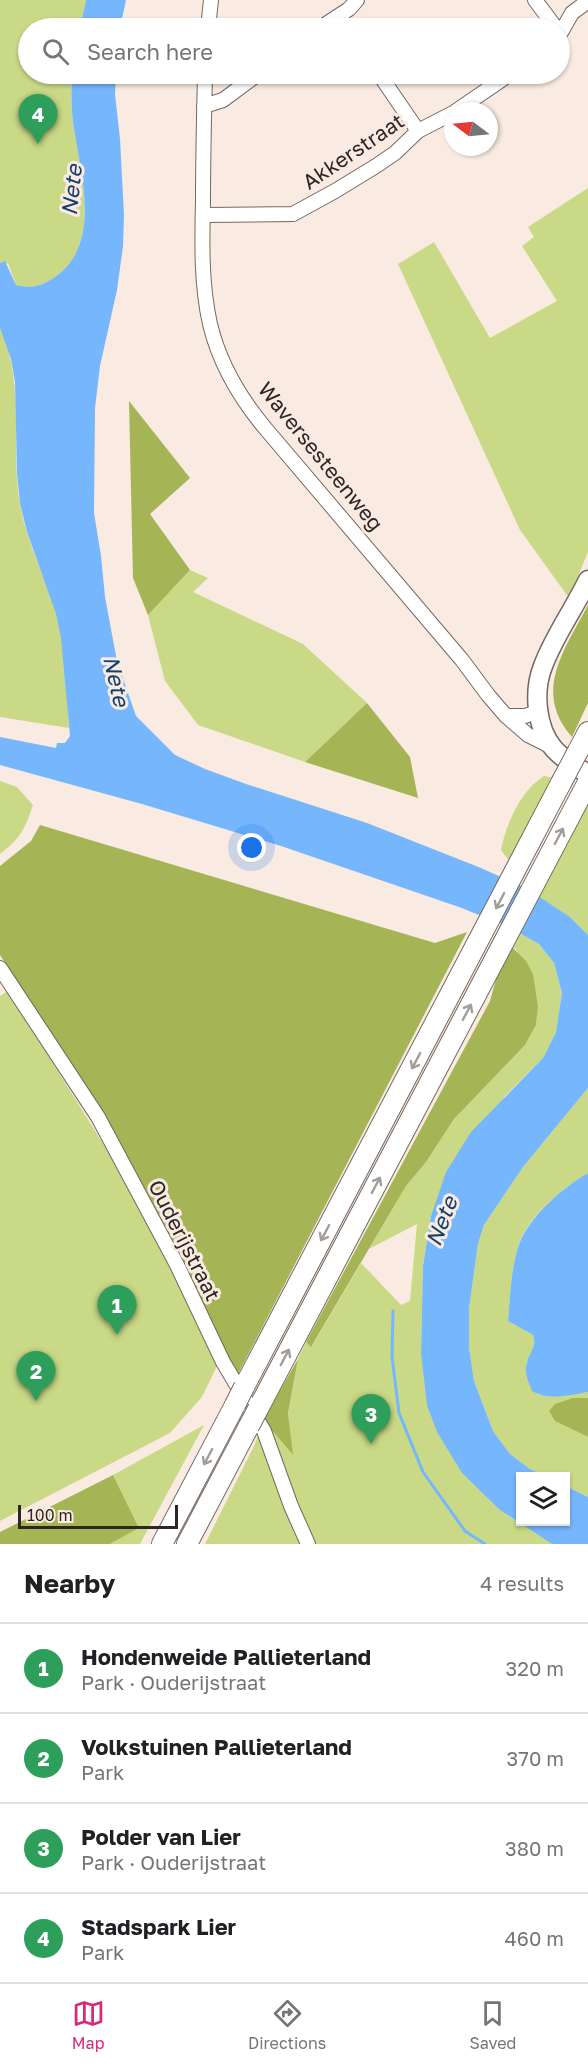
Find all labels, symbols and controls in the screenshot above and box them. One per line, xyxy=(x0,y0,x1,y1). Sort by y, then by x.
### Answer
search box xyxy=(18,18,570,84)
icon: search xyxy=(39,35,72,68)
text: Search here xyxy=(87,38,213,65)
pin: 4 xyxy=(18,94,57,144)
north arrow xyxy=(444,102,498,156)
street label: Akkerstraat xyxy=(297,107,409,195)
water label: Nete xyxy=(55,161,87,217)
street label: Waversesteenweg xyxy=(253,376,389,536)
water label: Nete xyxy=(98,653,136,711)
one-way arrow xyxy=(554,827,566,845)
your location xyxy=(237,833,266,862)
one-way arrow xyxy=(494,891,505,909)
one-way arrow xyxy=(462,1004,473,1022)
one-way arrow xyxy=(410,1051,421,1069)
street label: Ouderijstraat xyxy=(143,1175,227,1305)
one-way arrow xyxy=(371,1176,382,1194)
water label: Nete xyxy=(419,1190,464,1250)
one-way arrow xyxy=(319,1224,330,1242)
pin: 1 xyxy=(98,1286,136,1335)
one-way arrow xyxy=(280,1349,291,1367)
pin: 2 xyxy=(16,1352,56,1401)
pin: 3 xyxy=(352,1394,391,1444)
one-way arrow xyxy=(202,1447,213,1465)
map controls xyxy=(516,1472,570,1526)
button: layers xyxy=(516,1472,570,1526)
scale bar xyxy=(18,1502,178,1530)
text: 100 m xyxy=(27,1505,73,1525)
text: Nearby xyxy=(24,1568,115,1599)
text: 4 results xyxy=(480,1571,564,1595)
text: Hondenweide Pallieterland xyxy=(81,1643,371,1670)
text: 1 xyxy=(38,1656,49,1680)
text: 320 m xyxy=(506,1656,564,1680)
text: Park · Ouderijstraat xyxy=(81,1670,266,1694)
text: Volkstuinen Pallieterland xyxy=(81,1733,352,1760)
text: 2 xyxy=(37,1746,50,1770)
text: 370 m xyxy=(507,1746,564,1770)
text: Park xyxy=(81,1760,124,1784)
text: Polder van Lier xyxy=(81,1823,241,1850)
text: 3 xyxy=(37,1836,50,1860)
text: 380 m xyxy=(505,1836,564,1860)
text: Park · Ouderijstraat xyxy=(81,1850,266,1874)
text: Stadspark Lier xyxy=(81,1913,236,1940)
text: 4 xyxy=(37,1926,50,1950)
text: 460 m xyxy=(505,1926,564,1950)
text: Park xyxy=(81,1940,124,1964)
tab: Map xyxy=(72,1997,105,2053)
tab: Directions xyxy=(248,1997,326,2053)
tab: Saved xyxy=(470,1997,516,2053)

